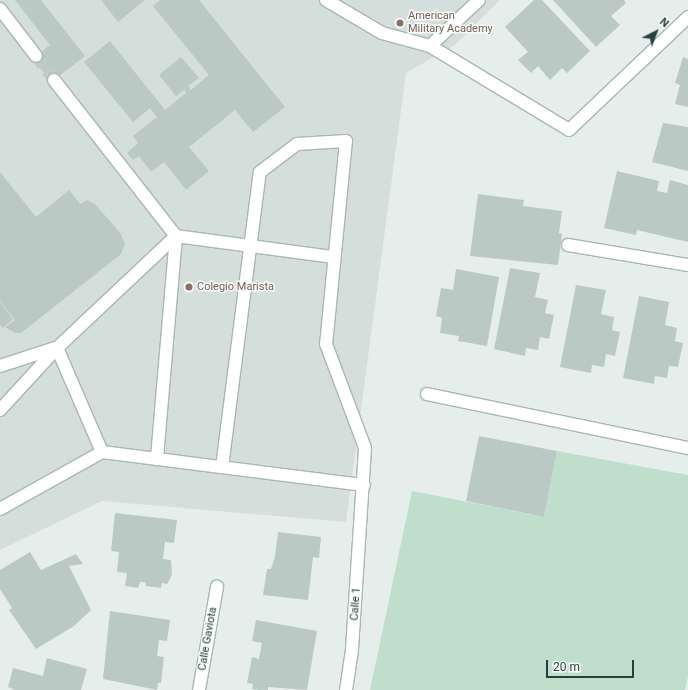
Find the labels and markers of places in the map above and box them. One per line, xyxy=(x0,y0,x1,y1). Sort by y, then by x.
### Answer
place label: American Military Academy xyxy=(408,10,493,36)
marker: American Military Academy xyxy=(395,18,405,28)
place label: Colegio Marista xyxy=(197,280,274,294)
marker: Colegio Marista xyxy=(184,282,194,292)

